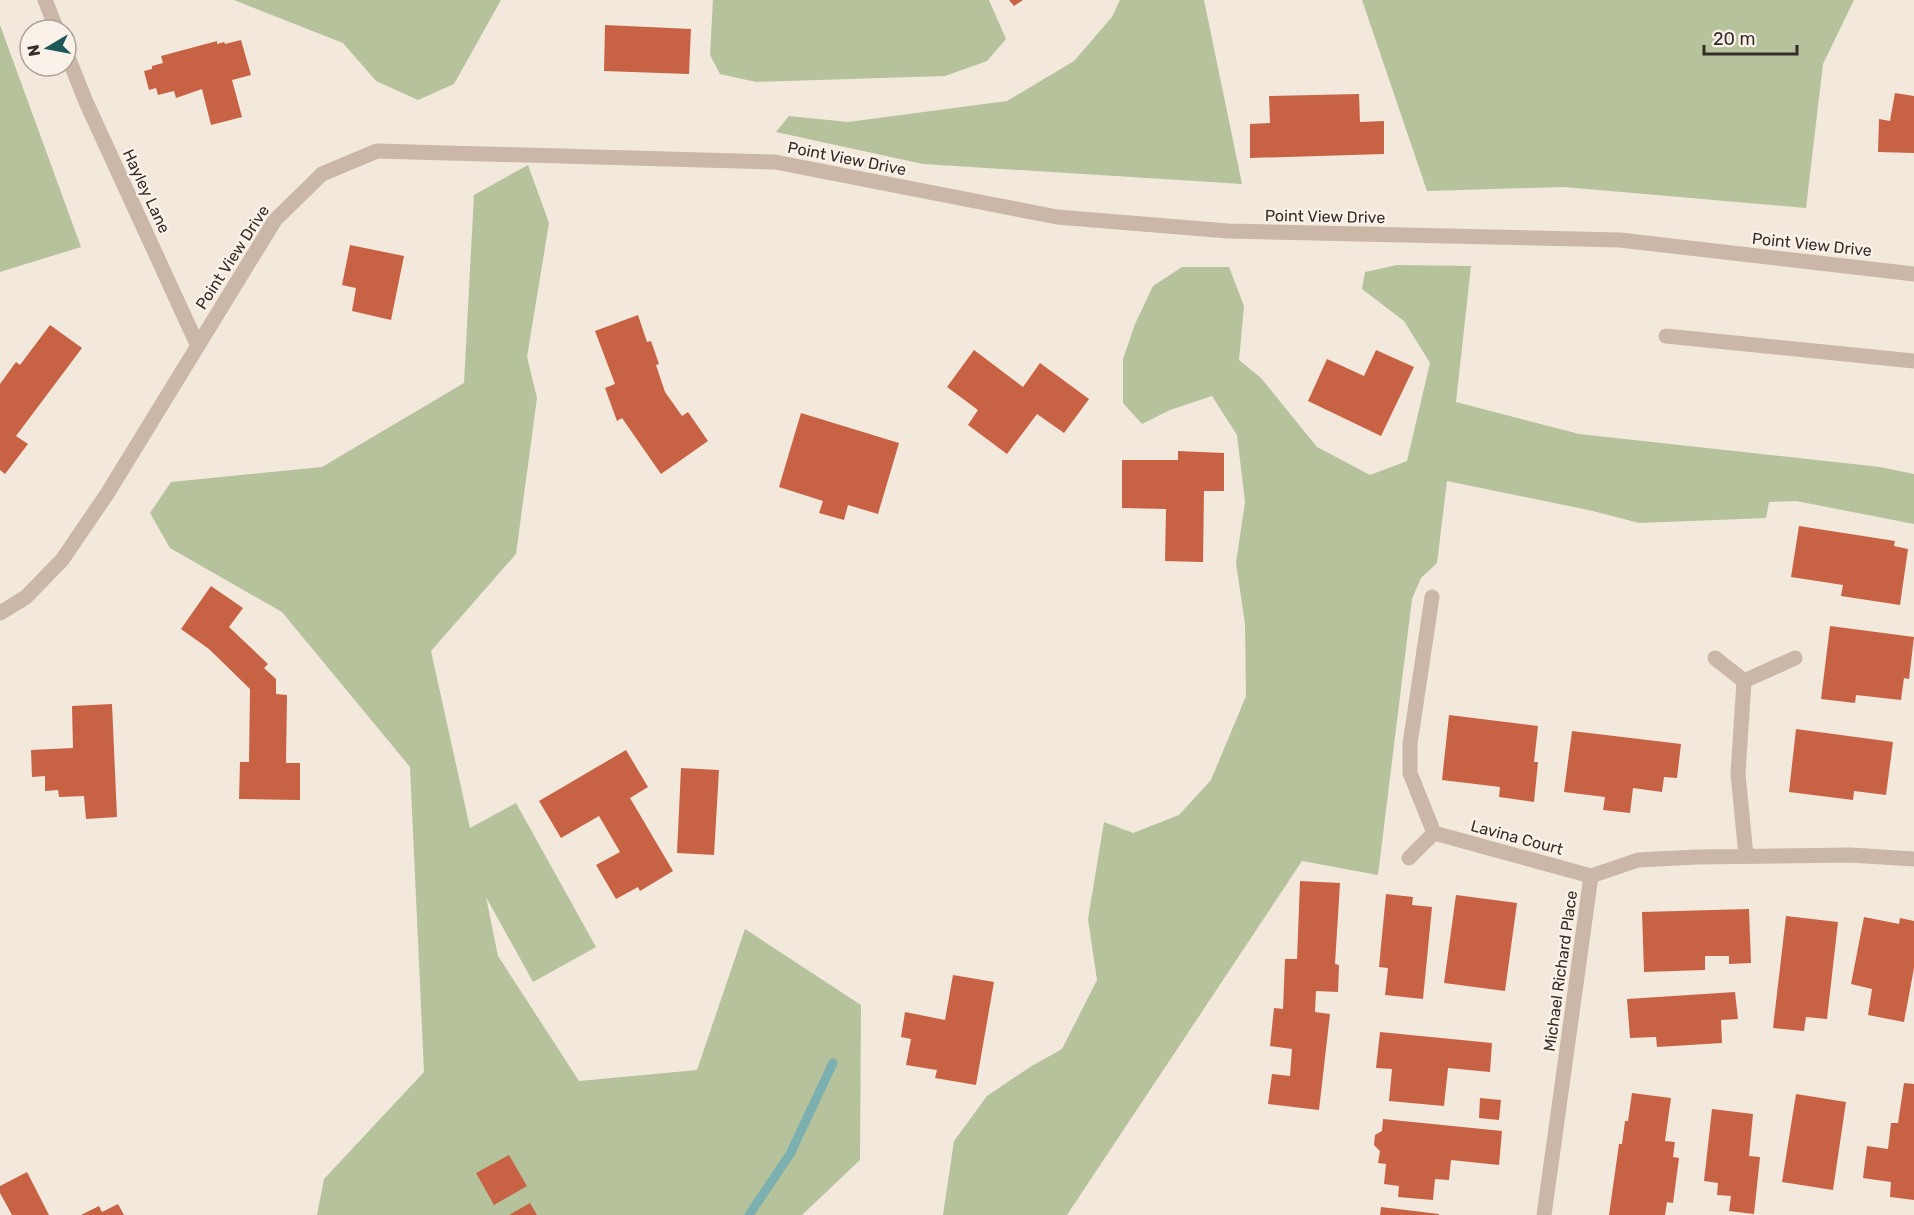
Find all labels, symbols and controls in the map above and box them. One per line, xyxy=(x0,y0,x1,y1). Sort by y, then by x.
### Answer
north arrow xyxy=(18,18,78,78)
scale bar xyxy=(1704,18,1797,56)
text: 20 m xyxy=(1713,28,1755,50)
text: N xyxy=(23,43,44,58)
street label: Point View Drive xyxy=(786,138,908,179)
street label: Hayley Lane xyxy=(119,146,174,236)
street label: Point View Drive xyxy=(192,202,273,313)
street label: Point View Drive xyxy=(1265,206,1385,227)
street label: Point View Drive xyxy=(1751,229,1873,260)
street label: Lavina Court xyxy=(1469,816,1565,859)
street label: Michael Richard Place xyxy=(1540,889,1581,1053)

